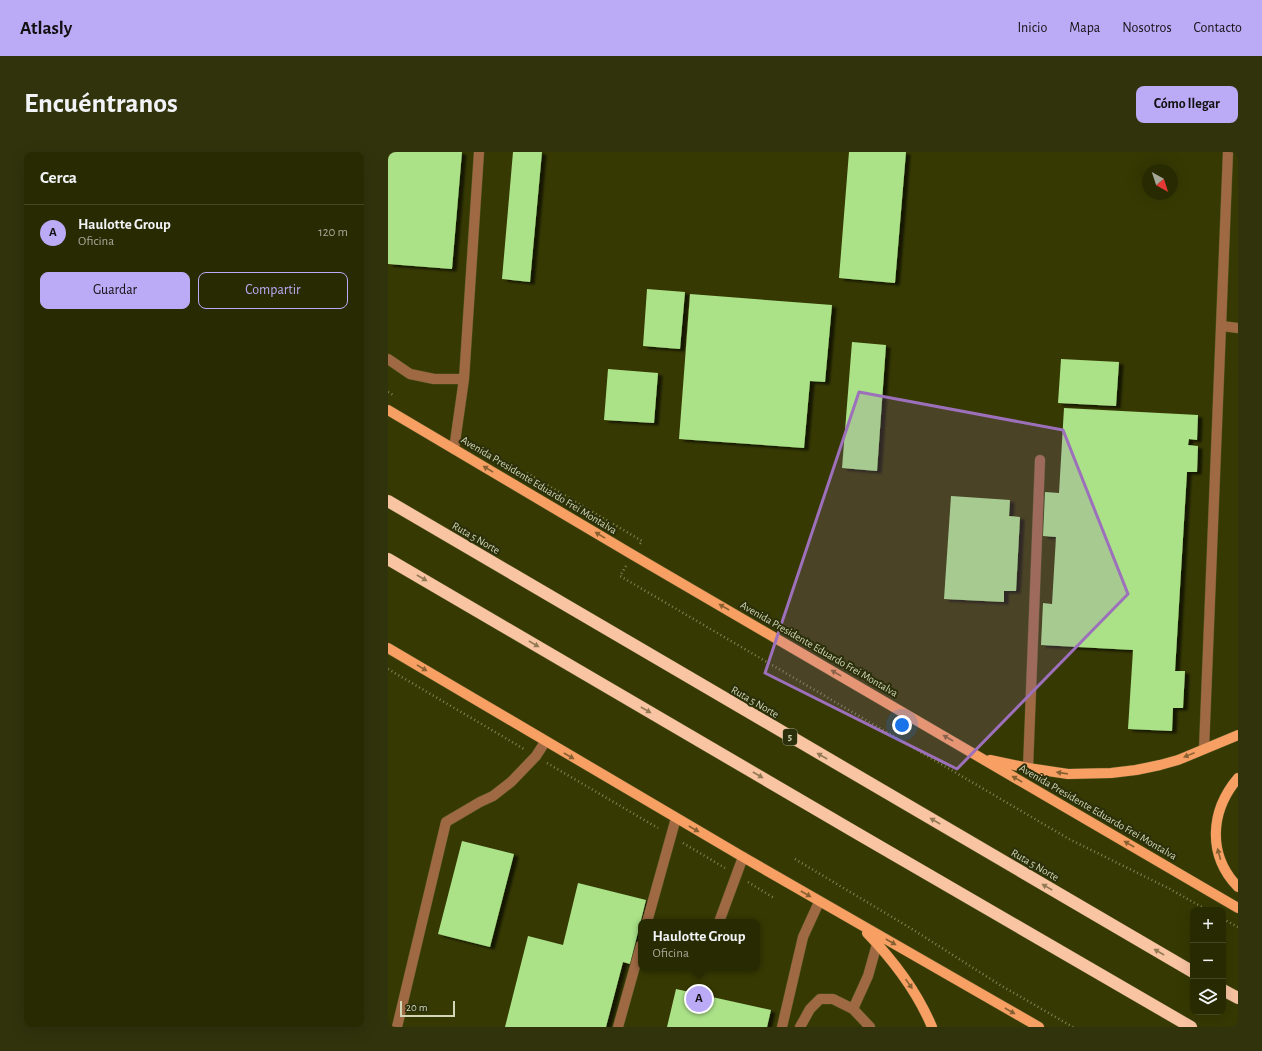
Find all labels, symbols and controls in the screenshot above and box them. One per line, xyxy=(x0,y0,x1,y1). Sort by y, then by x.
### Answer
text: Atlasly xyxy=(20,19,72,38)
text: Inicio xyxy=(1017,21,1047,35)
text: Mapa xyxy=(1069,21,1100,35)
text: Nosotros xyxy=(1122,21,1172,35)
text: Contacto xyxy=(1194,21,1242,35)
button: Cómo llegar xyxy=(1136,86,1238,123)
text: Encuéntranos xyxy=(24,90,178,118)
north arrow xyxy=(1142,164,1178,200)
text: Cerca xyxy=(40,169,77,186)
text: Haulotte Group xyxy=(78,217,171,232)
text: A xyxy=(49,226,57,239)
text: 120 m xyxy=(318,226,348,239)
text: Oficina xyxy=(78,235,114,248)
button: Guardar xyxy=(40,272,190,309)
button: Compartir xyxy=(198,272,348,309)
street label: Avenida Presidente Eduardo Frei Montalva xyxy=(459,434,619,536)
one-way arrow xyxy=(482,465,494,472)
street label: Ruta 5 Norte xyxy=(450,520,502,556)
one-way arrow xyxy=(594,531,606,538)
one-way arrow xyxy=(416,575,428,582)
street label: Avenida Presidente Eduardo Frei Montalva xyxy=(738,599,900,699)
one-way arrow xyxy=(718,604,730,611)
one-way arrow xyxy=(529,640,539,648)
one-way arrow xyxy=(417,664,427,672)
one-way arrow xyxy=(830,669,842,676)
street label: Ruta 5 Norte xyxy=(729,684,781,720)
one-way arrow xyxy=(640,706,652,713)
your location xyxy=(892,715,912,735)
road number: 5 xyxy=(783,729,797,745)
one-way arrow xyxy=(942,735,954,742)
one-way arrow xyxy=(563,752,575,759)
one-way arrow xyxy=(816,752,828,759)
one-way arrow xyxy=(1183,752,1195,759)
street label: Avenida Presidente Eduardo Frei Montalva xyxy=(1017,762,1179,862)
one-way arrow xyxy=(1055,770,1068,776)
one-way arrow xyxy=(752,772,764,779)
one-way arrow xyxy=(1011,775,1023,782)
one-way arrow xyxy=(929,818,941,825)
one-way arrow xyxy=(688,825,700,832)
one-way arrow xyxy=(1123,841,1135,848)
street label: Ruta 5 Norte xyxy=(1009,847,1061,883)
one-way arrow xyxy=(1216,847,1222,859)
one-way arrow xyxy=(1041,883,1053,890)
one-way arrow xyxy=(800,890,812,897)
map controls xyxy=(1190,907,1226,1015)
button: + xyxy=(1190,907,1226,943)
popup xyxy=(638,919,760,971)
text: Haulotte Group xyxy=(653,929,745,944)
one-way arrow xyxy=(885,939,896,946)
button: − xyxy=(1190,943,1226,979)
text: Oficina xyxy=(653,947,689,960)
one-way arrow xyxy=(1153,949,1165,956)
one-way arrow xyxy=(905,979,913,990)
button: layers xyxy=(1190,979,1226,1015)
pin: A xyxy=(686,984,712,1014)
scale bar xyxy=(400,999,455,1018)
text: 20 m xyxy=(406,1002,427,1013)
one-way arrow xyxy=(1005,1007,1016,1014)

